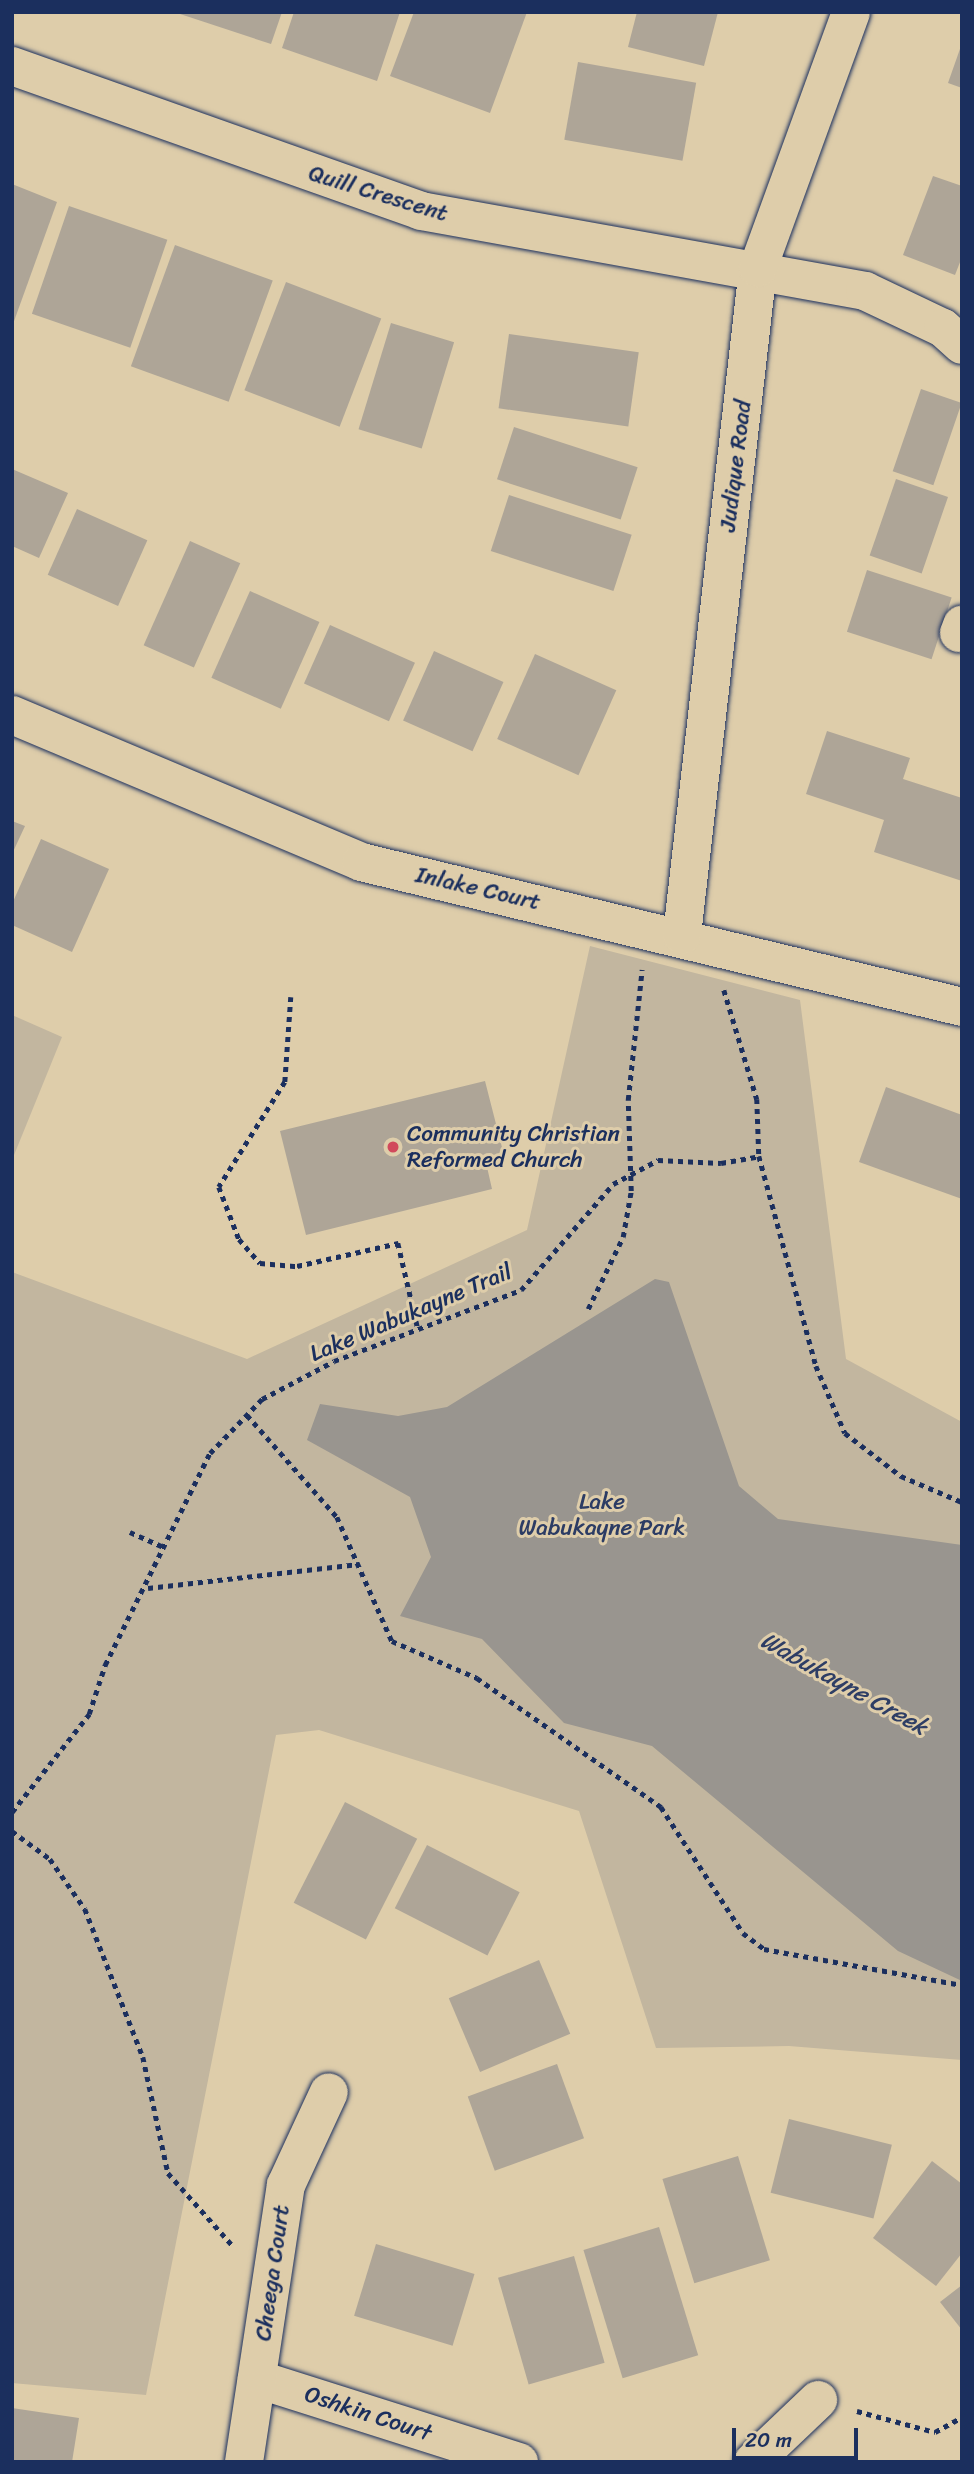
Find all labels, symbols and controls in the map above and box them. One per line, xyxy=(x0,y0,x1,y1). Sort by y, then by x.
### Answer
street label: Quill Crescent xyxy=(305,160,451,228)
street label: Judique Road xyxy=(714,399,758,533)
street label: Inlake Court xyxy=(413,861,543,917)
place label: Community Christian Reformed Church xyxy=(407,1120,619,1174)
marker: Community Christian Reformed Church xyxy=(385,1139,401,1155)
street label: Lake Wabukayne Trail xyxy=(306,1258,516,1368)
park label: Lake Wabukayne Park xyxy=(518,1488,686,1542)
water label: Wabukayne Creek xyxy=(755,1626,933,1742)
street label: Cheega Court xyxy=(250,2203,296,2343)
street label: Oshkin Court xyxy=(301,2380,435,2448)
scale bar xyxy=(736,2414,862,2458)
text: 20 m xyxy=(745,2421,792,2459)

